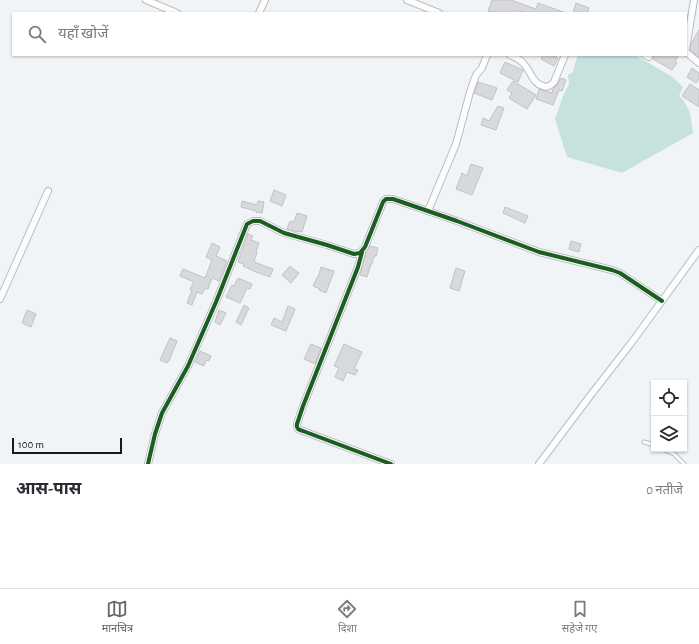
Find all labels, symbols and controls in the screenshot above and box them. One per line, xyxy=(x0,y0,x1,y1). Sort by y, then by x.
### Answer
search box xyxy=(12,12,687,56)
icon: search xyxy=(26,23,48,45)
text: यहाँ खोजें xyxy=(58,26,108,41)
map controls xyxy=(651,380,687,452)
button: locate xyxy=(651,380,687,416)
button: layers xyxy=(651,416,687,452)
scale bar xyxy=(12,436,122,455)
text: 100 m xyxy=(18,439,44,450)
text: आस-पास xyxy=(16,480,81,497)
text: 0 नतीजे xyxy=(646,484,683,497)
tab: मानचित्र xyxy=(102,598,133,636)
tab: दिशा xyxy=(336,598,358,636)
tab: सहेजे गए xyxy=(562,598,597,636)

